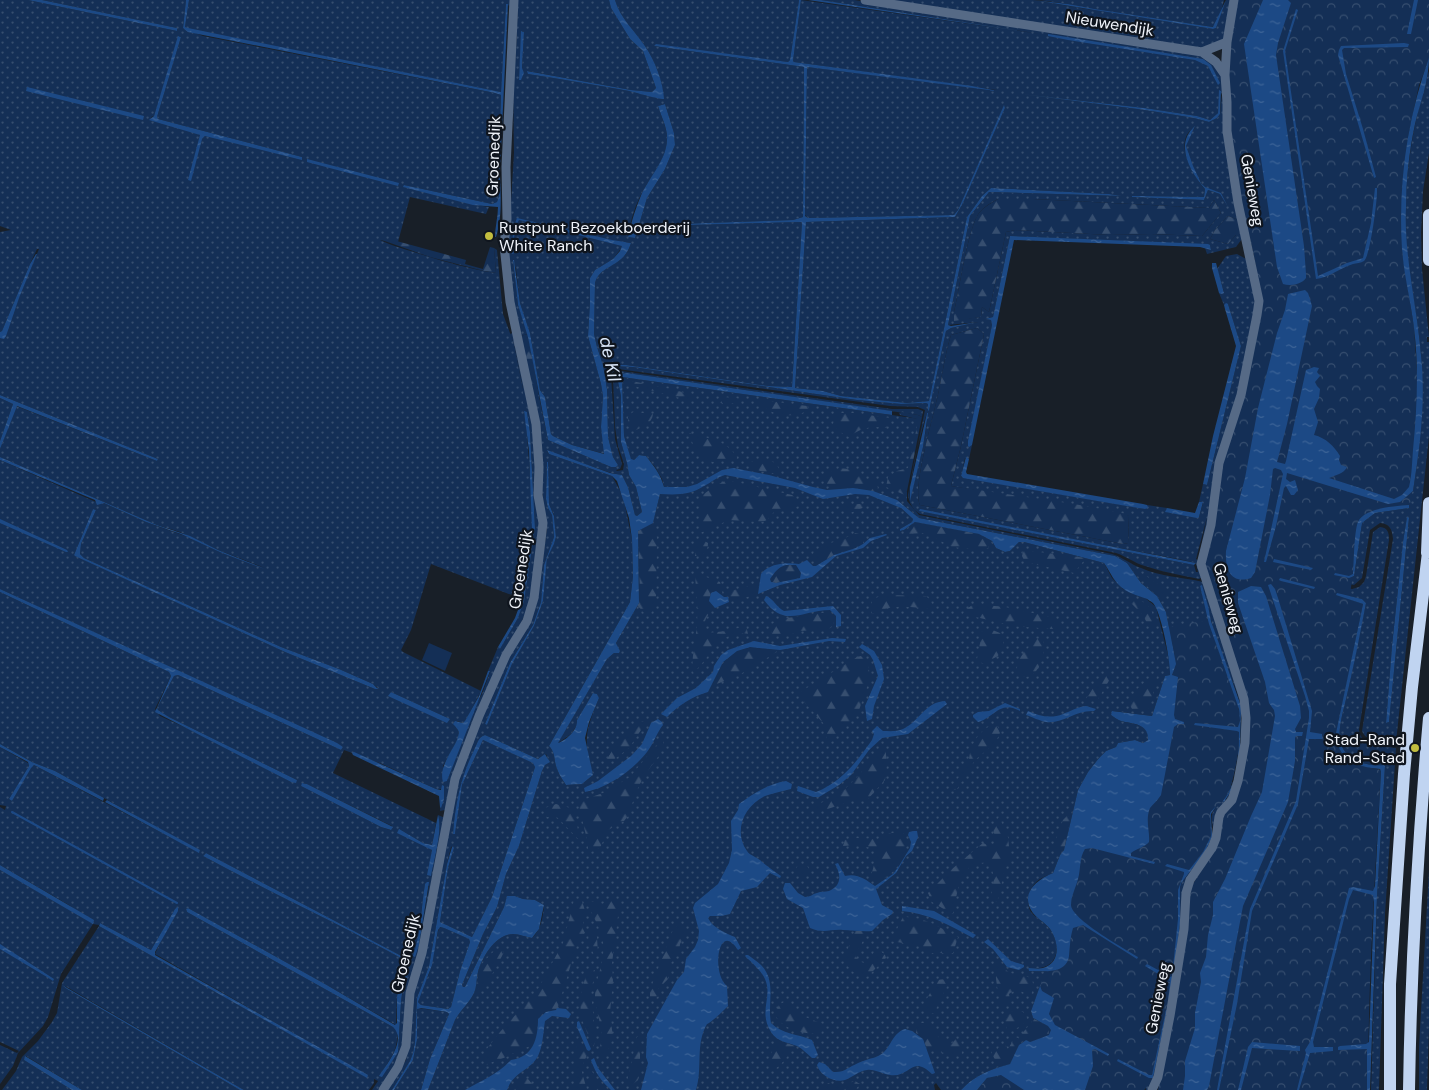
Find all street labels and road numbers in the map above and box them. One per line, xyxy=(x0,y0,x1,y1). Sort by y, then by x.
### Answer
street label: Nieuwendijk xyxy=(1064,6,1156,41)
street label: Groenedijk xyxy=(482,115,505,197)
street label: Genieweg xyxy=(1236,152,1269,228)
street label: Groenedijk xyxy=(504,528,537,610)
street label: Genieweg xyxy=(1208,560,1249,636)
street label: Groenedijk xyxy=(386,912,425,995)
street label: Genieweg xyxy=(1140,960,1175,1036)

